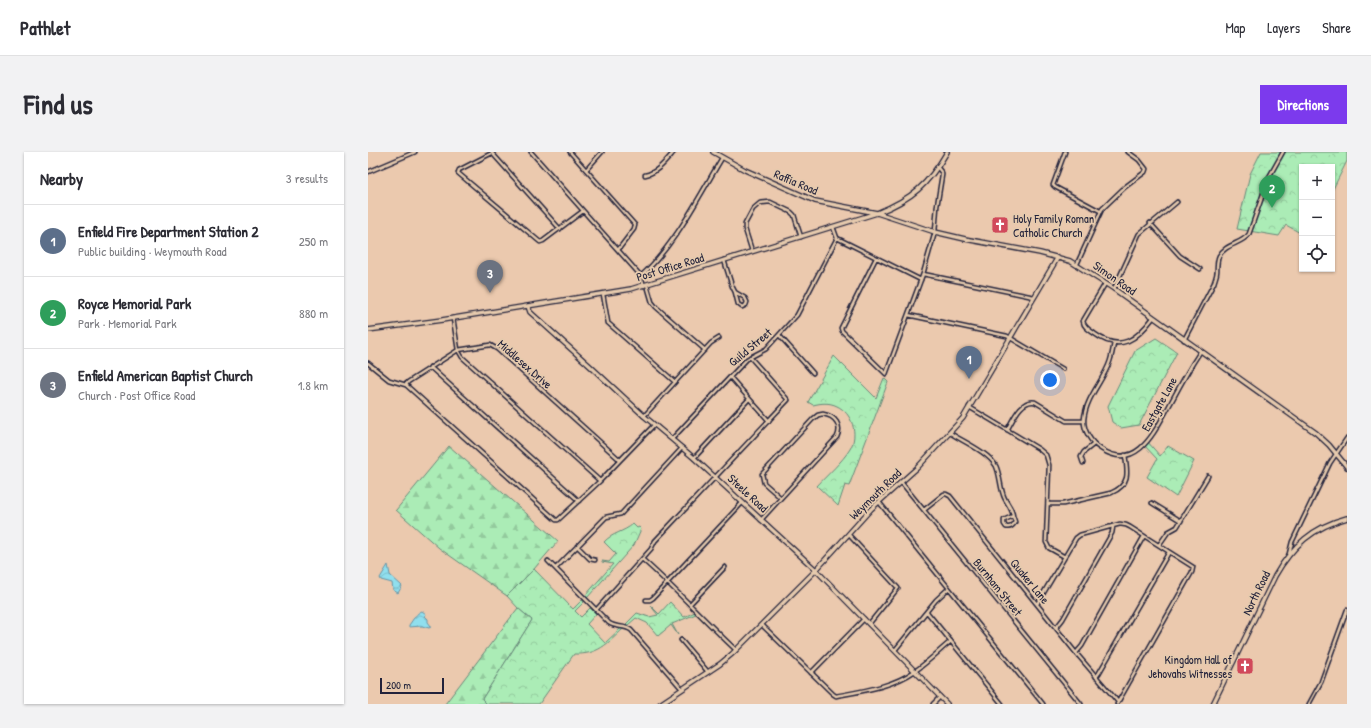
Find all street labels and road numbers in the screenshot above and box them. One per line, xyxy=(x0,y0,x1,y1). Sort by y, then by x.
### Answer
street label: Raffia Road xyxy=(771,165,821,199)
street label: Post Office Road xyxy=(634,249,706,285)
street label: Simon Road xyxy=(1090,257,1140,299)
street label: Guild Street xyxy=(725,323,776,370)
street label: Middlesex Drive xyxy=(494,336,556,393)
street label: Eastgate Lane xyxy=(1137,374,1181,434)
street label: Weymouth Road xyxy=(845,465,905,523)
street label: Steele Road xyxy=(724,470,772,516)
street label: Burnham Street xyxy=(970,555,1027,620)
street label: Quaker Lane xyxy=(1006,555,1054,607)
street label: North Road xyxy=(1238,568,1274,618)

